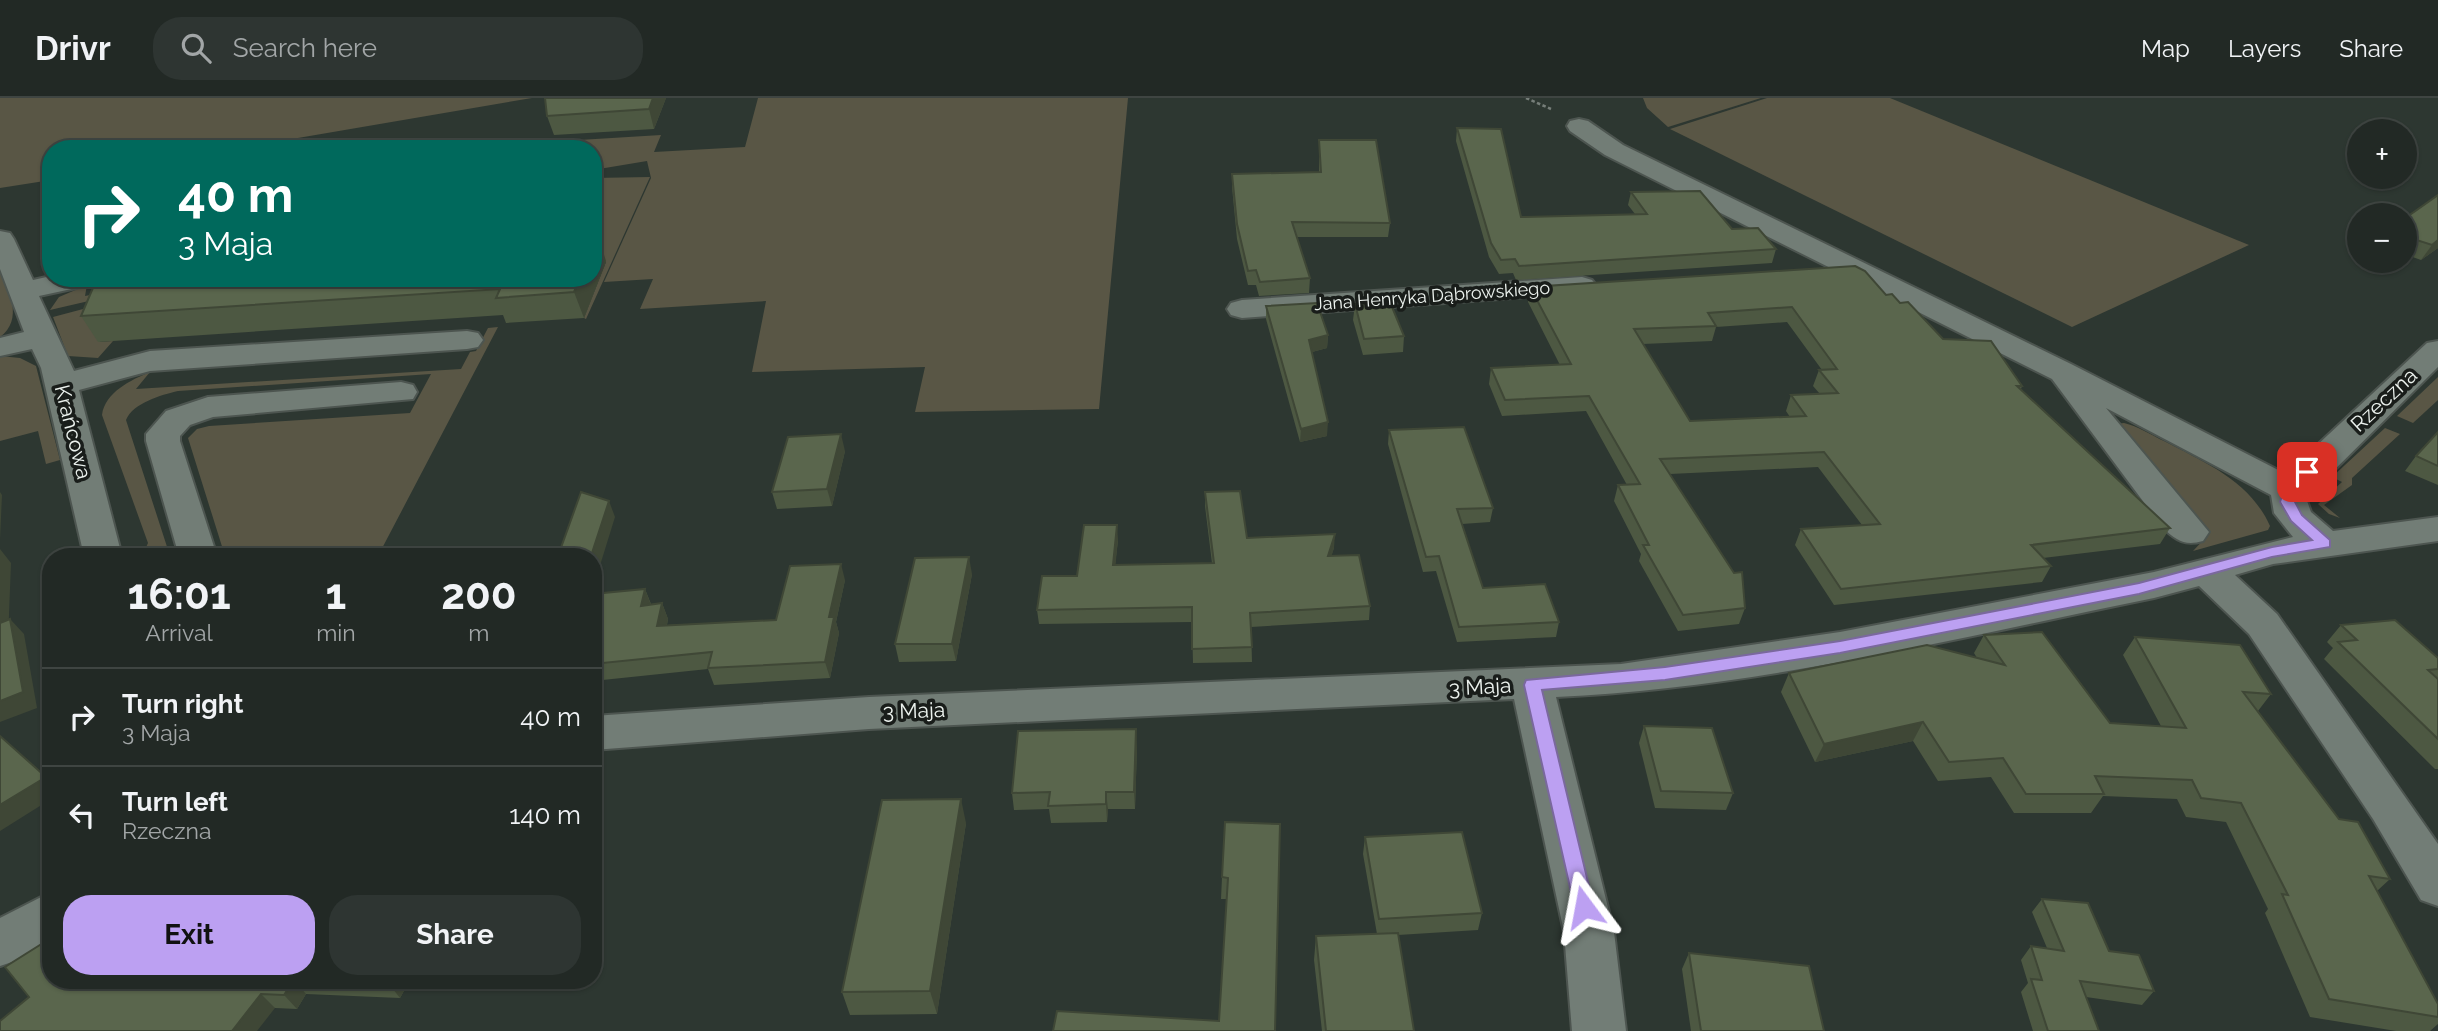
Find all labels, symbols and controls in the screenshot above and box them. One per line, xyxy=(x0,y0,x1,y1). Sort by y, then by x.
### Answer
search box xyxy=(153,17,643,80)
text: Drivr xyxy=(35,29,111,68)
icon: search xyxy=(177,29,215,67)
text: Search here xyxy=(233,33,377,63)
text: Map xyxy=(2141,34,2190,63)
text: Layers xyxy=(2228,34,2301,63)
text: Share xyxy=(2339,34,2403,63)
map controls xyxy=(2347,119,2417,273)
button: + xyxy=(2347,119,2417,189)
text: 40 m xyxy=(178,166,293,223)
icon: right xyxy=(63,168,154,259)
button: − xyxy=(2347,203,2417,273)
text: 3 Maja xyxy=(178,225,273,262)
street label: Jana Henryka Dąbrowskiego xyxy=(1313,277,1551,314)
street label: Rzeczna xyxy=(2345,363,2422,437)
street label: Krańcowa xyxy=(50,382,97,482)
pin xyxy=(2277,442,2337,502)
icon: arrive xyxy=(2288,453,2326,491)
text: 16:01 xyxy=(128,570,231,619)
text: 1 xyxy=(326,570,346,619)
text: 200 xyxy=(441,570,516,619)
text: Arrival xyxy=(145,619,213,646)
text: min xyxy=(316,619,356,646)
text: m xyxy=(468,619,489,646)
street label: 3 Maja xyxy=(1448,672,1512,701)
text: Turn right xyxy=(122,689,243,719)
street label: 3 Maja xyxy=(882,697,946,724)
icon: right xyxy=(63,698,101,736)
text: 40 m xyxy=(520,702,581,732)
text: 3 Maja xyxy=(122,719,190,746)
text: Turn left xyxy=(122,787,228,817)
icon: left xyxy=(63,796,101,834)
text: 140 m xyxy=(509,800,581,830)
text: Rzeczna xyxy=(122,817,211,844)
position arrow xyxy=(1547,870,1621,944)
button: Exit xyxy=(63,895,315,975)
button: Share xyxy=(329,895,581,975)

